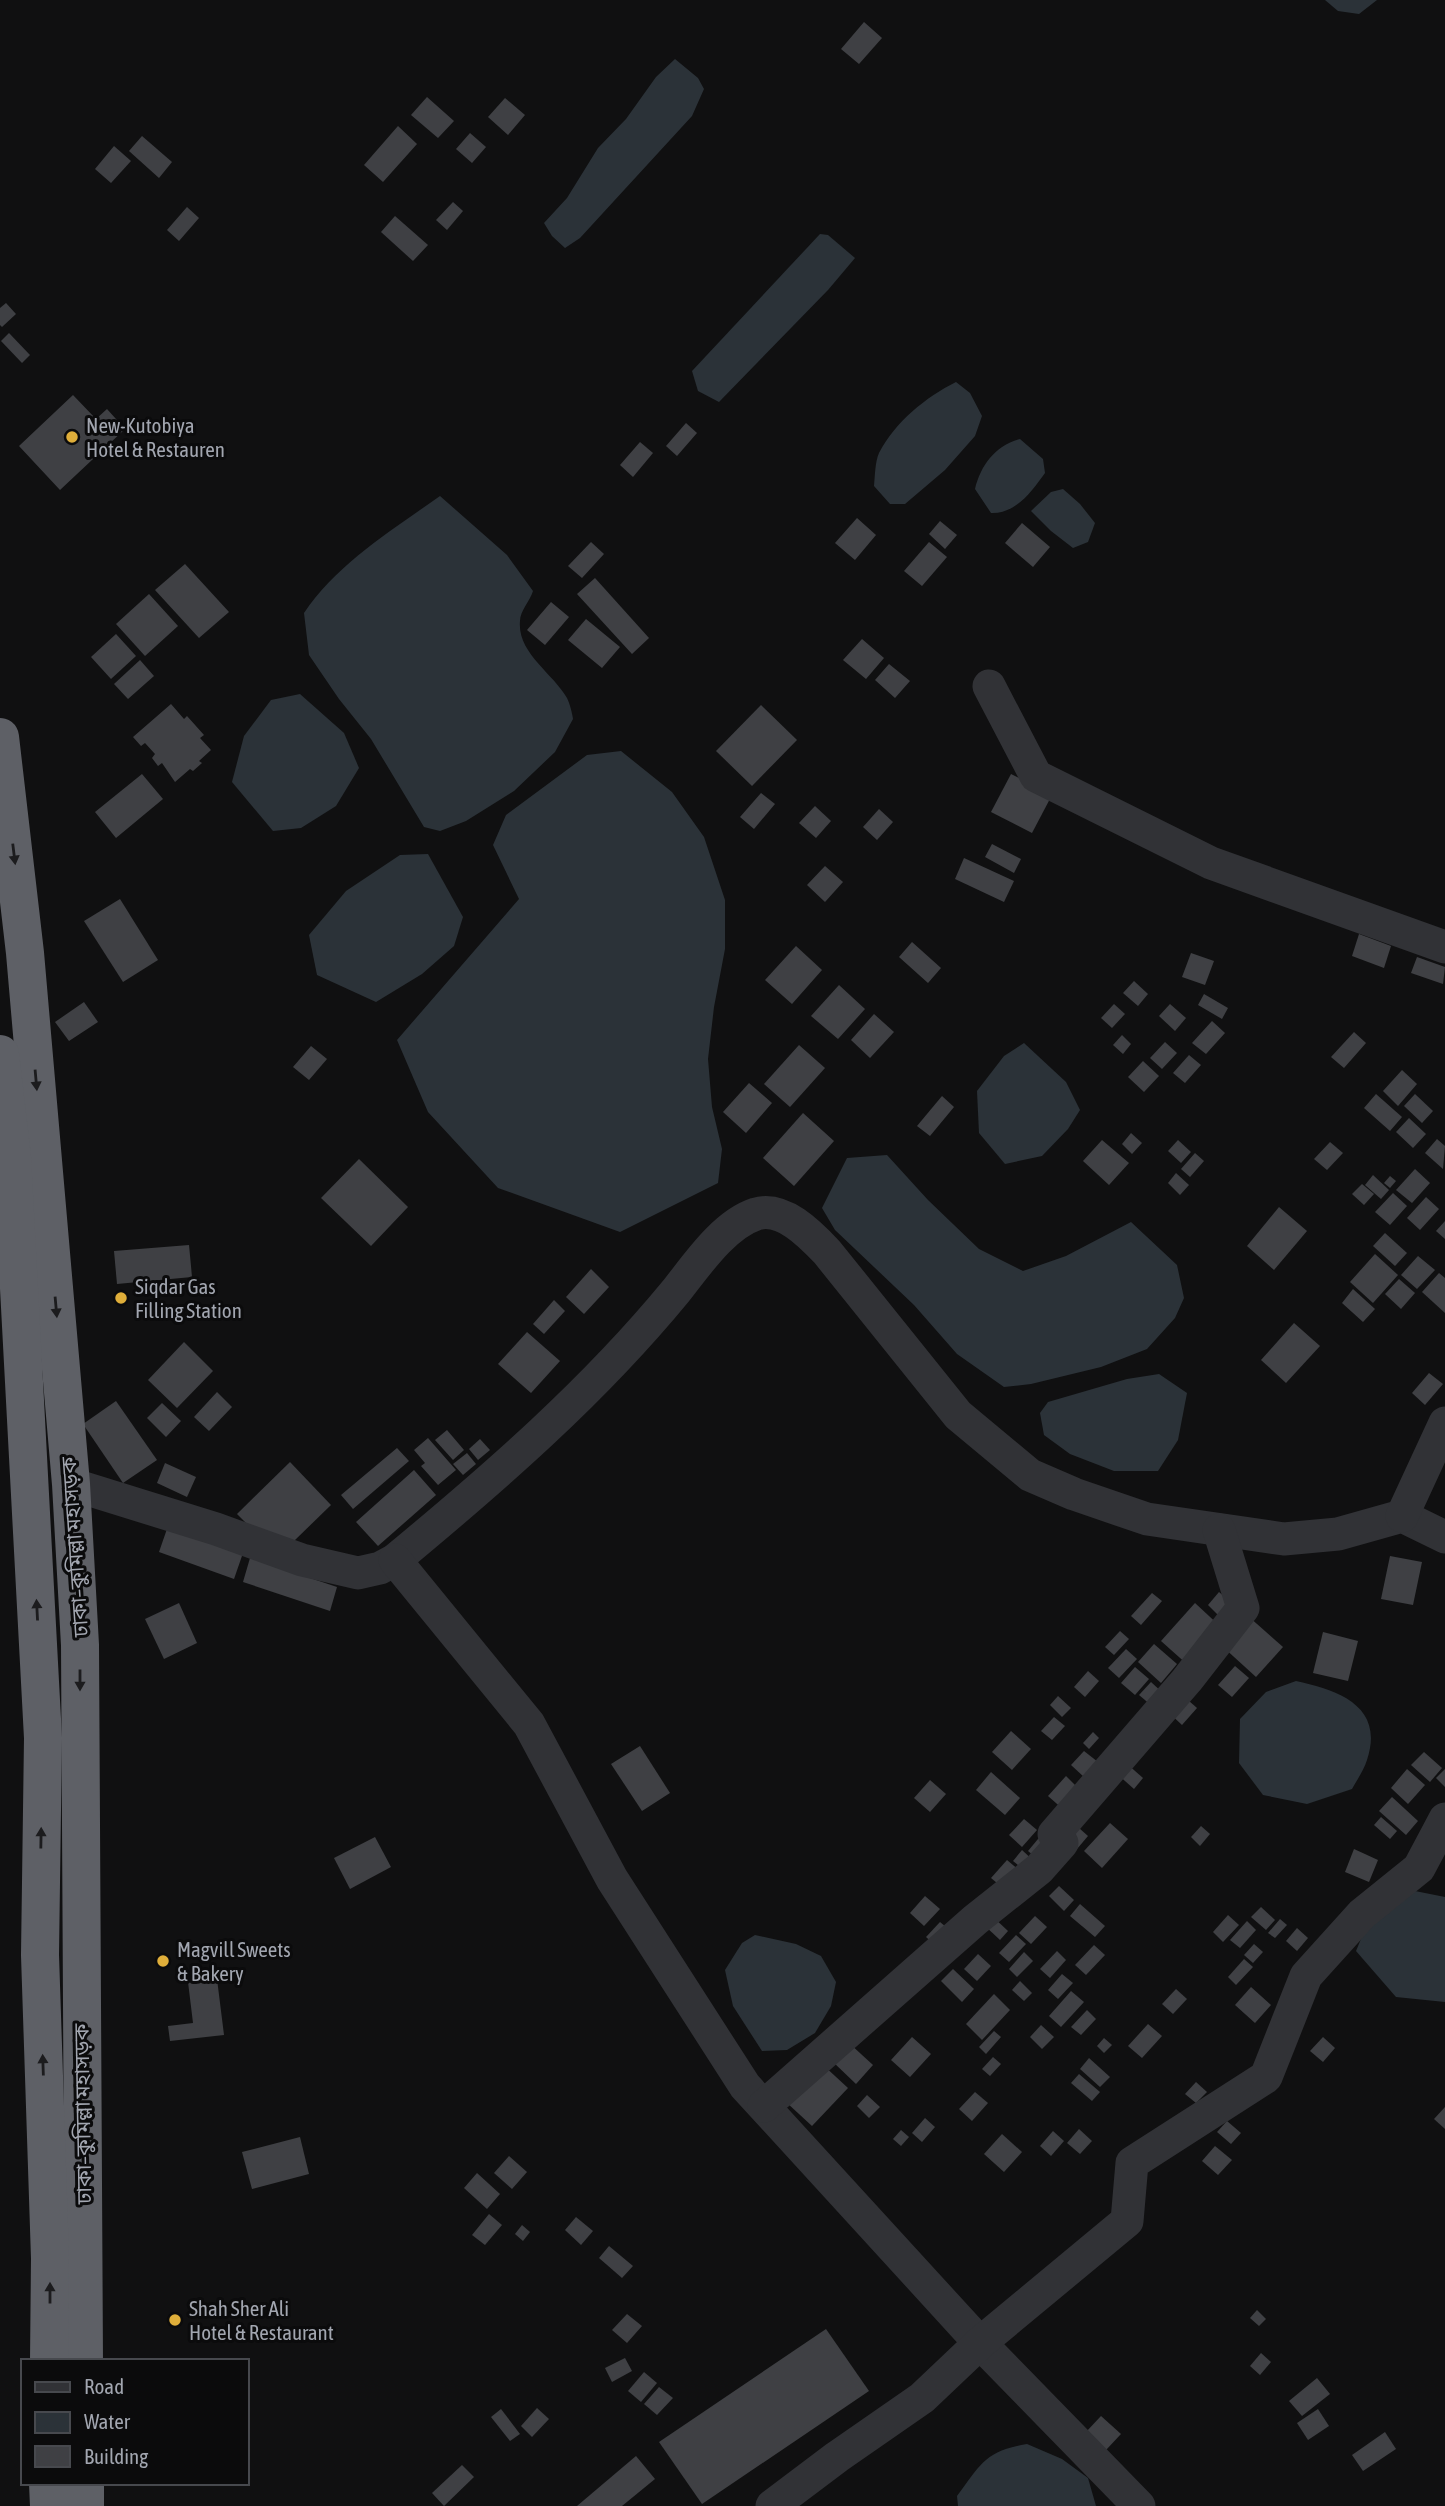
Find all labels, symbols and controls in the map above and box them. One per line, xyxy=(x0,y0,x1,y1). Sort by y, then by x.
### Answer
place label: New-Kutobiya Hotel & Restauren xyxy=(86,413,225,461)
marker: New-Kutobiya Hotel & Restauren xyxy=(64,429,80,445)
one-way arrow xyxy=(8,843,19,865)
one-way arrow xyxy=(31,1069,42,1091)
place label: Siqdar Gas Filling Station xyxy=(135,1274,242,1322)
marker: Siqdar Gas Filling Station xyxy=(113,1290,129,1306)
one-way arrow xyxy=(50,1296,61,1318)
street label: ঢাকা–কুমিল্লা মহাসড়ক xyxy=(56,1455,93,1639)
one-way arrow xyxy=(31,1599,42,1621)
one-way arrow xyxy=(74,1670,86,1692)
one-way arrow xyxy=(36,1826,47,1848)
place label: Magvill Sweets & Bakery xyxy=(177,1937,291,1985)
marker: Magvill Sweets & Bakery xyxy=(155,1953,171,1969)
street label: ঢাকা–কুমিল্লা মহাসড়ক xyxy=(68,2023,97,2205)
one-way arrow xyxy=(38,2054,49,2076)
one-way arrow xyxy=(44,2281,56,2303)
place label: Shah Sher Ali Hotel & Restaurant xyxy=(189,2296,334,2344)
marker: Shah Sher Ali Hotel & Restaurant xyxy=(167,2312,183,2328)
legend xyxy=(21,2359,248,2485)
text: Road xyxy=(84,2374,124,2398)
text: Water xyxy=(84,2409,131,2433)
text: Building xyxy=(84,2444,148,2468)

